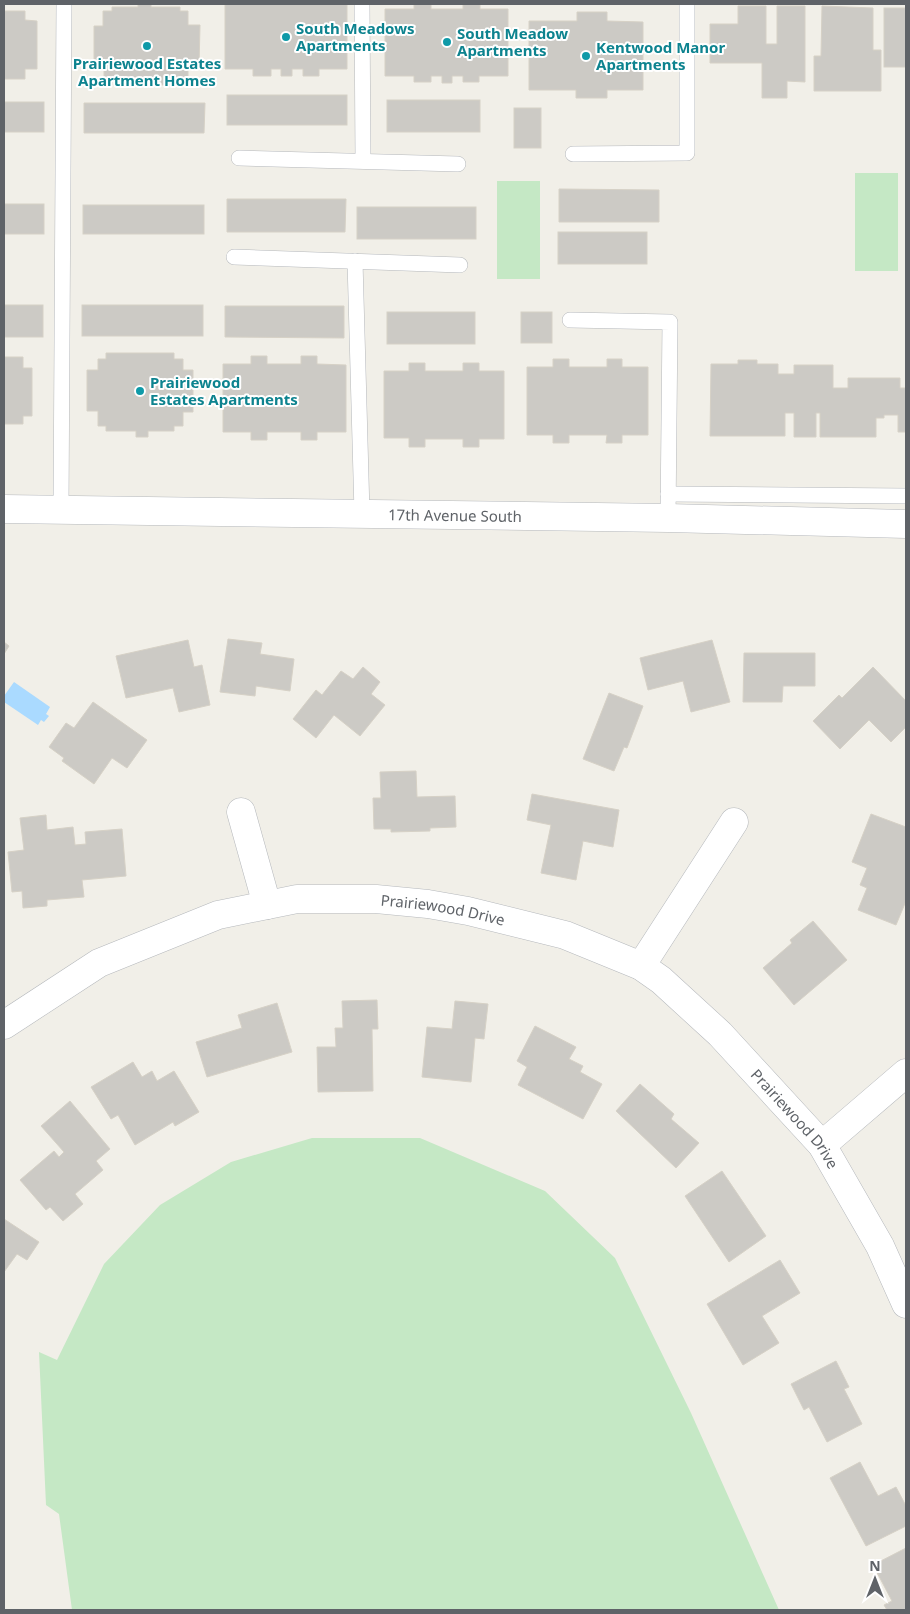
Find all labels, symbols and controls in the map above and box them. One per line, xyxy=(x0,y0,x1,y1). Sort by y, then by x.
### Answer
place label: South Meadows Apartments xyxy=(296,18,415,55)
place label: South Meadow Apartments xyxy=(457,23,568,60)
marker: South Meadows Apartments xyxy=(280,31,292,43)
marker: South Meadow Apartments xyxy=(441,36,453,48)
place label: Kentwood Manor Apartments xyxy=(596,37,725,74)
marker: Prairiewood Estates Apartment Homes xyxy=(141,40,153,52)
marker: Kentwood Manor Apartments xyxy=(580,50,592,62)
place label: Prairiewood Estates Apartment Homes xyxy=(73,53,221,90)
place label: Prairiewood Estates Apartments xyxy=(150,372,298,409)
marker: Prairiewood Estates Apartments xyxy=(134,385,146,397)
street label: 17th Avenue South xyxy=(388,504,522,526)
street label: Prairiewood Drive xyxy=(380,890,507,930)
street label: Prairiewood Drive xyxy=(747,1064,843,1172)
north arrow xyxy=(850,1554,900,1604)
text: N xyxy=(869,1556,881,1575)

